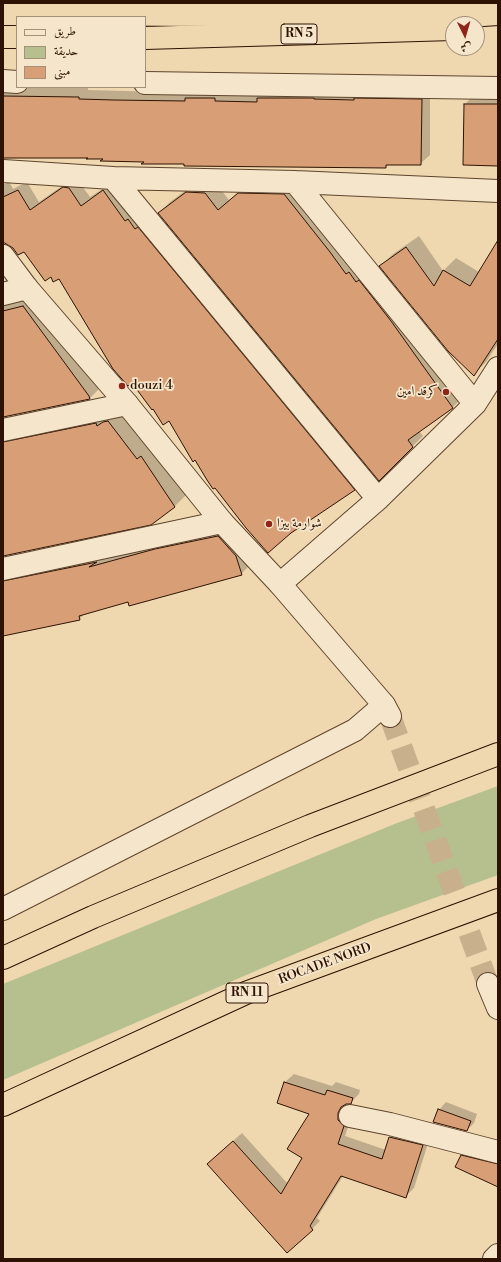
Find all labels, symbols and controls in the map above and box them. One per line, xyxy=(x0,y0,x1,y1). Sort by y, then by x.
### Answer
legend xyxy=(16,16,146,88)
north arrow xyxy=(445,16,485,56)
text: طريق xyxy=(54,24,76,39)
road number: RN 5 xyxy=(281,24,317,44)
text: ش xyxy=(460,40,472,54)
text: حديقة xyxy=(54,44,78,59)
text: مبنى xyxy=(54,64,70,79)
place label: douzi 4 xyxy=(130,378,173,394)
marker: douzi 4 xyxy=(117,381,127,391)
place label: كرقد امين xyxy=(397,384,438,400)
marker: كرقد امين xyxy=(441,387,451,397)
place label: شوارمة بيزا xyxy=(277,516,322,532)
marker: شوارمة بيزا xyxy=(264,519,274,529)
street label: ROCADE NORD xyxy=(276,940,374,988)
road number: RN 11 xyxy=(226,983,268,1003)

